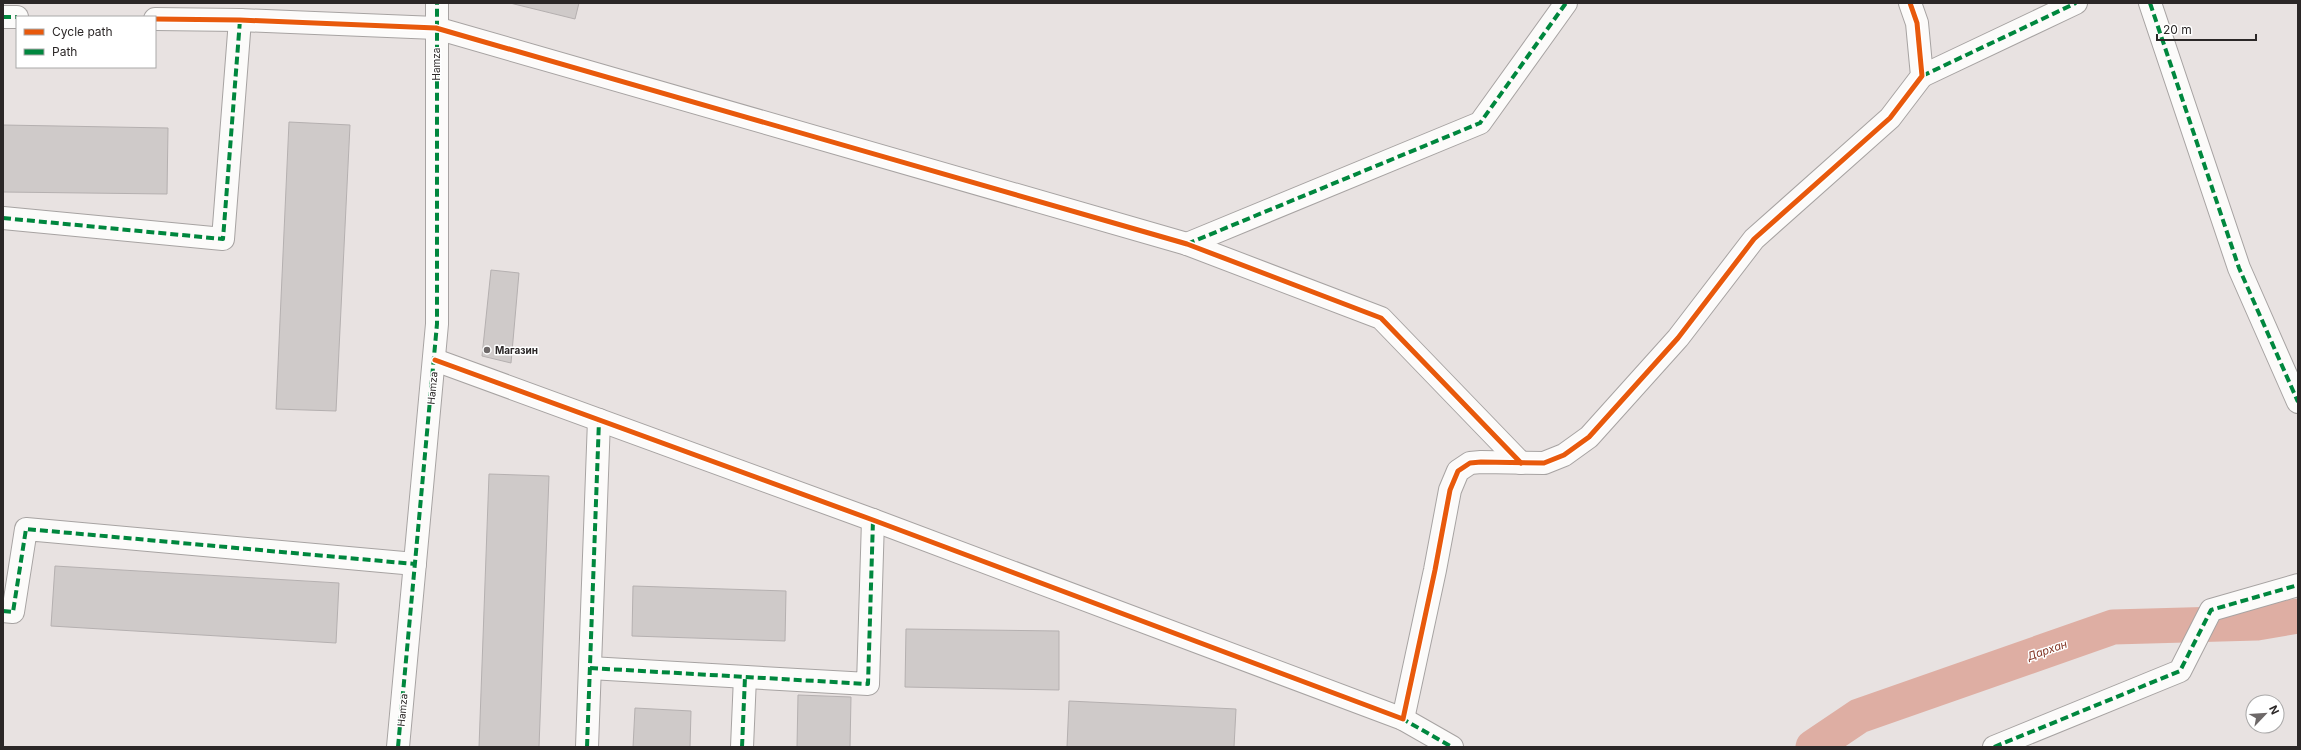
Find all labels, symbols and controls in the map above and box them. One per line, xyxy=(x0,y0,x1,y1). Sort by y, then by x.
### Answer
legend xyxy=(16,16,156,68)
scale bar xyxy=(2157,16,2256,42)
text: 20 m xyxy=(2163,22,2192,37)
text: Cycle path xyxy=(52,24,113,39)
text: Path xyxy=(52,44,77,59)
street label: Hamza xyxy=(430,48,442,80)
place label: Магазин xyxy=(495,344,538,356)
marker: Магазин xyxy=(482,345,492,355)
street label: Hamza xyxy=(425,371,439,405)
water label: Дархан xyxy=(2024,636,2069,664)
street label: Hamza xyxy=(395,693,409,727)
north arrow xyxy=(2245,694,2285,734)
text: N xyxy=(2266,703,2282,717)

